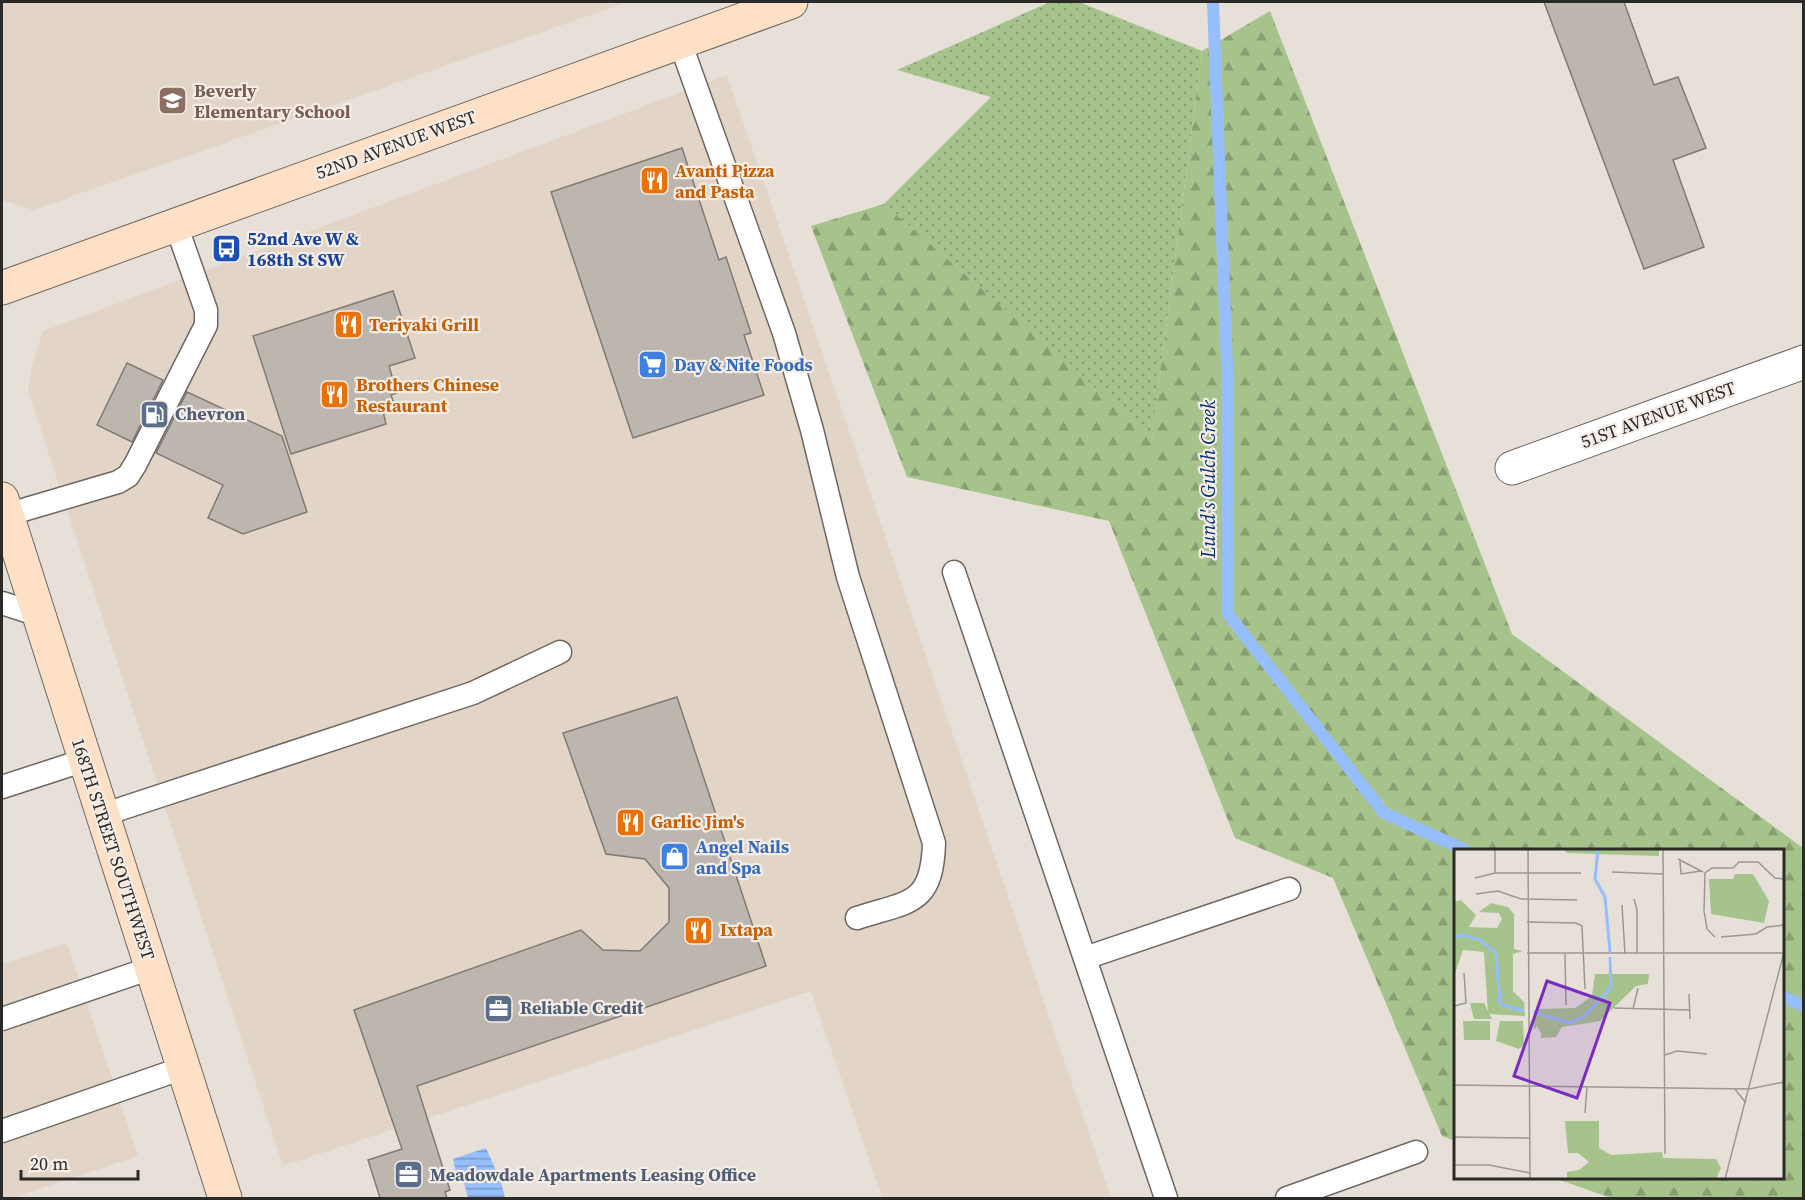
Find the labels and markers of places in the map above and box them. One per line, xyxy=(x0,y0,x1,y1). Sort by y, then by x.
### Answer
place label: Beverly Elementary School xyxy=(194,78,351,124)
school or university icon: Beverly Elementary School xyxy=(157,85,189,117)
place label: Avanti Pizza and Pasta xyxy=(675,158,775,204)
restaurant icon: Avanti Pizza and Pasta xyxy=(638,165,670,197)
place label: 52nd Ave W & 168th St SW xyxy=(247,226,359,272)
bus stop icon: 52nd Ave W & 168th St SW xyxy=(210,233,242,265)
restaurant icon: Teriyaki Grill xyxy=(332,309,364,341)
place label: Teriyaki Grill xyxy=(369,312,479,337)
supermarket icon: Day & Nite Foods xyxy=(637,349,669,381)
place label: Day & Nite Foods xyxy=(674,352,813,377)
place label: Brothers Chinese Restaurant xyxy=(356,372,499,418)
restaurant icon: Brothers Chinese Restaurant xyxy=(319,379,351,411)
fuel station icon: Chevron xyxy=(138,398,170,430)
place label: Chevron xyxy=(175,401,245,426)
restaurant icon: Garlic Jim's xyxy=(614,806,646,838)
place label: Garlic Jim's xyxy=(651,809,744,834)
place label: Angel Nails and Spa xyxy=(696,834,789,880)
shop icon: Angel Nails and Spa xyxy=(659,841,691,873)
restaurant icon: Ixtapa xyxy=(683,914,715,946)
place label: Ixtapa xyxy=(720,917,773,942)
office icon: Reliable Credit xyxy=(483,992,515,1024)
place label: Reliable Credit xyxy=(520,995,644,1020)
office icon: Meadowdale Apartments Leasing Office xyxy=(393,1159,425,1191)
place label: Meadowdale Apartments Leasing Office xyxy=(430,1162,756,1187)

